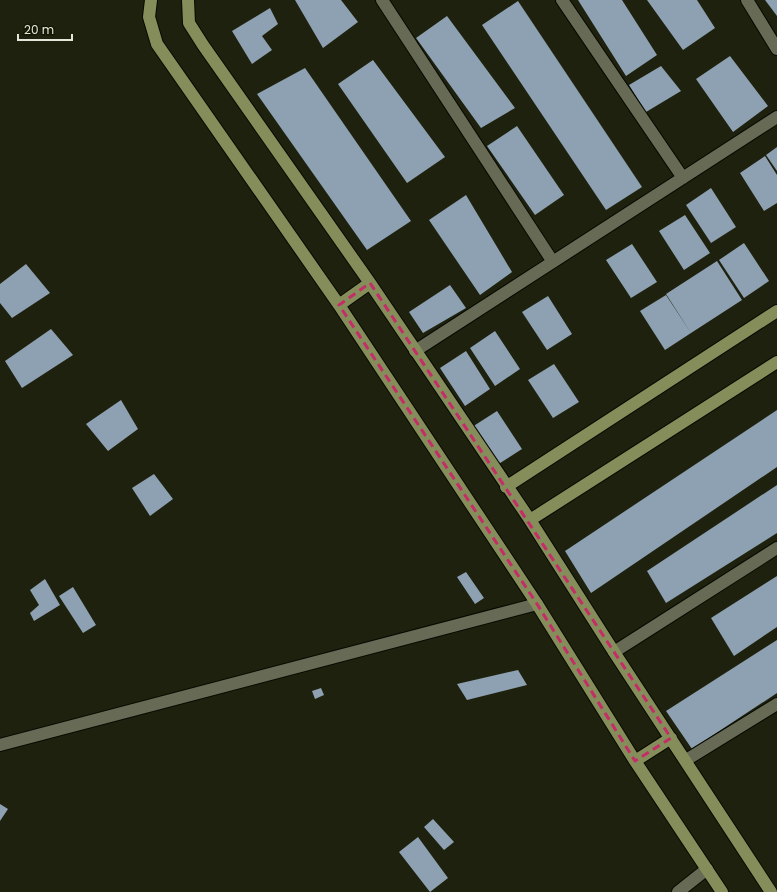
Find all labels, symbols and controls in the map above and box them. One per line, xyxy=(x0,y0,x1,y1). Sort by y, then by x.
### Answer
scale bar xyxy=(18,16,72,42)
text: 20 m xyxy=(24,21,54,38)

